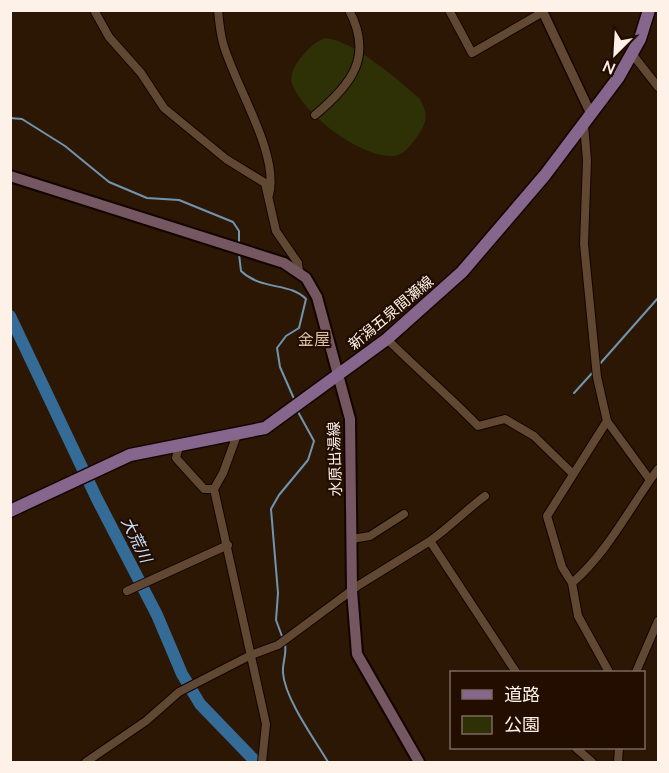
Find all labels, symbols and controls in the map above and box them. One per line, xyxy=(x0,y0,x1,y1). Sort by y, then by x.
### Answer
north arrow xyxy=(585,24,645,84)
text: N xyxy=(599,54,619,79)
street label: 新潟五泉間瀬線 xyxy=(344,272,438,354)
district label: 金屋 xyxy=(298,329,330,351)
street label: 水原出湯線 xyxy=(324,421,346,497)
water label: 大荒川 xyxy=(116,514,157,568)
legend xyxy=(450,671,645,749)
text: 道路 xyxy=(504,683,540,707)
text: 公園 xyxy=(504,713,540,737)

